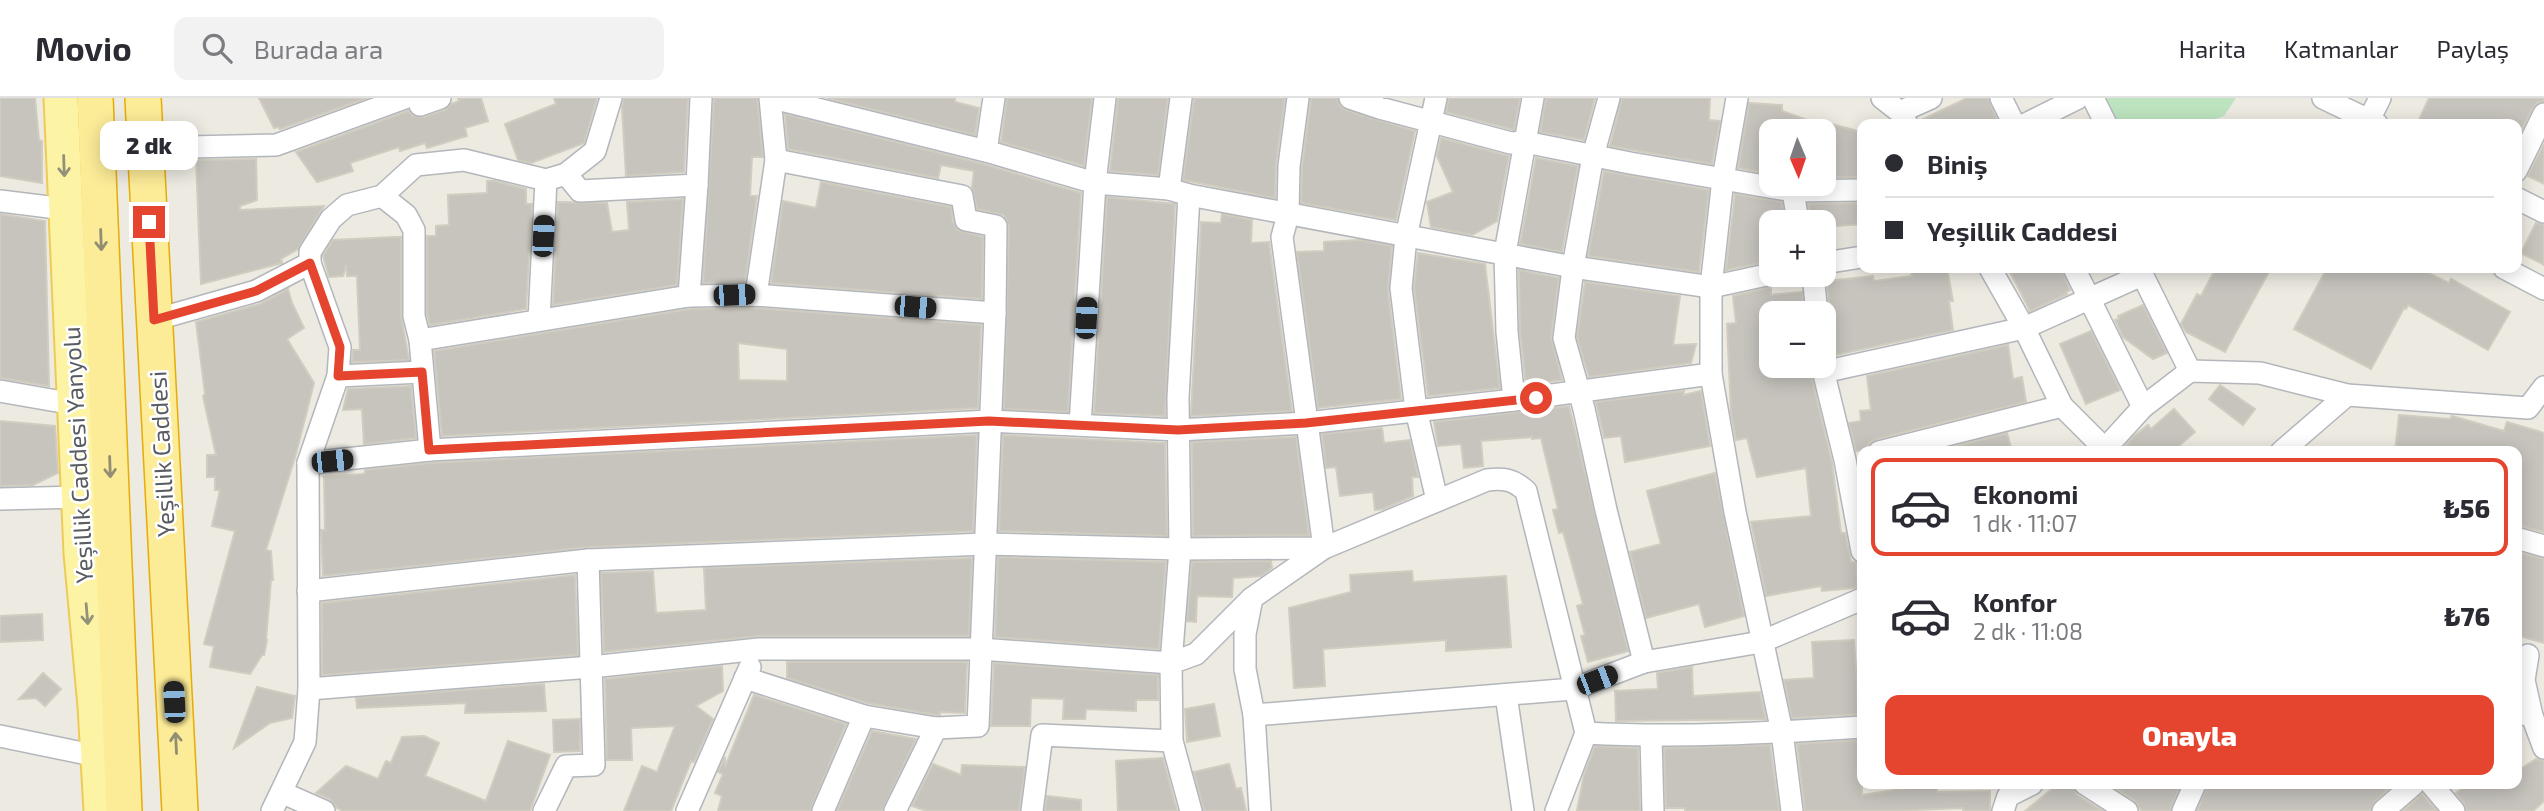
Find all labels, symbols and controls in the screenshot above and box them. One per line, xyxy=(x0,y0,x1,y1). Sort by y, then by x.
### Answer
search box xyxy=(174,17,664,80)
text: Movio xyxy=(35,28,132,68)
icon: search xyxy=(198,29,236,67)
text: Burada ara xyxy=(254,33,383,64)
text: Harita xyxy=(2179,34,2246,63)
text: Katmanlar xyxy=(2284,34,2399,63)
text: Paylaş xyxy=(2437,34,2509,63)
north arrow xyxy=(1759,119,1836,196)
map controls xyxy=(1759,119,1836,378)
callout: 2 dk xyxy=(100,121,198,170)
text: 2 dk xyxy=(126,131,172,159)
text: Biniş xyxy=(1927,148,1987,179)
one-way arrow xyxy=(57,154,70,177)
route end xyxy=(133,206,165,238)
button: + xyxy=(1759,210,1836,287)
car xyxy=(532,214,555,258)
text: Yeşillik Caddesi xyxy=(1927,215,2118,246)
one-way arrow xyxy=(94,228,107,251)
car xyxy=(713,284,756,306)
car xyxy=(894,295,937,319)
car xyxy=(1075,296,1098,340)
button: − xyxy=(1759,301,1836,378)
street label: Yeşillik Caddesi Yanyolu xyxy=(56,326,99,584)
street label: Yeşillik Caddesi xyxy=(142,370,181,538)
route start xyxy=(1520,382,1552,414)
car xyxy=(311,448,354,474)
one-way arrow xyxy=(103,455,116,478)
icon: car xyxy=(1889,476,1952,539)
text: Ekonomi xyxy=(1973,478,2079,509)
text: ₺56 xyxy=(2444,492,2490,523)
text: 1 dk · 11:07 xyxy=(1973,509,2077,537)
icon: car xyxy=(1889,584,1952,647)
text: Konfor xyxy=(1973,586,2057,617)
text: ₺76 xyxy=(2444,600,2490,631)
one-way arrow xyxy=(80,602,93,624)
text: 2 dk · 11:08 xyxy=(1973,617,2083,645)
car xyxy=(1574,663,1621,697)
car xyxy=(163,680,186,724)
button: Onayla xyxy=(1885,695,2494,775)
one-way arrow xyxy=(170,732,183,755)

